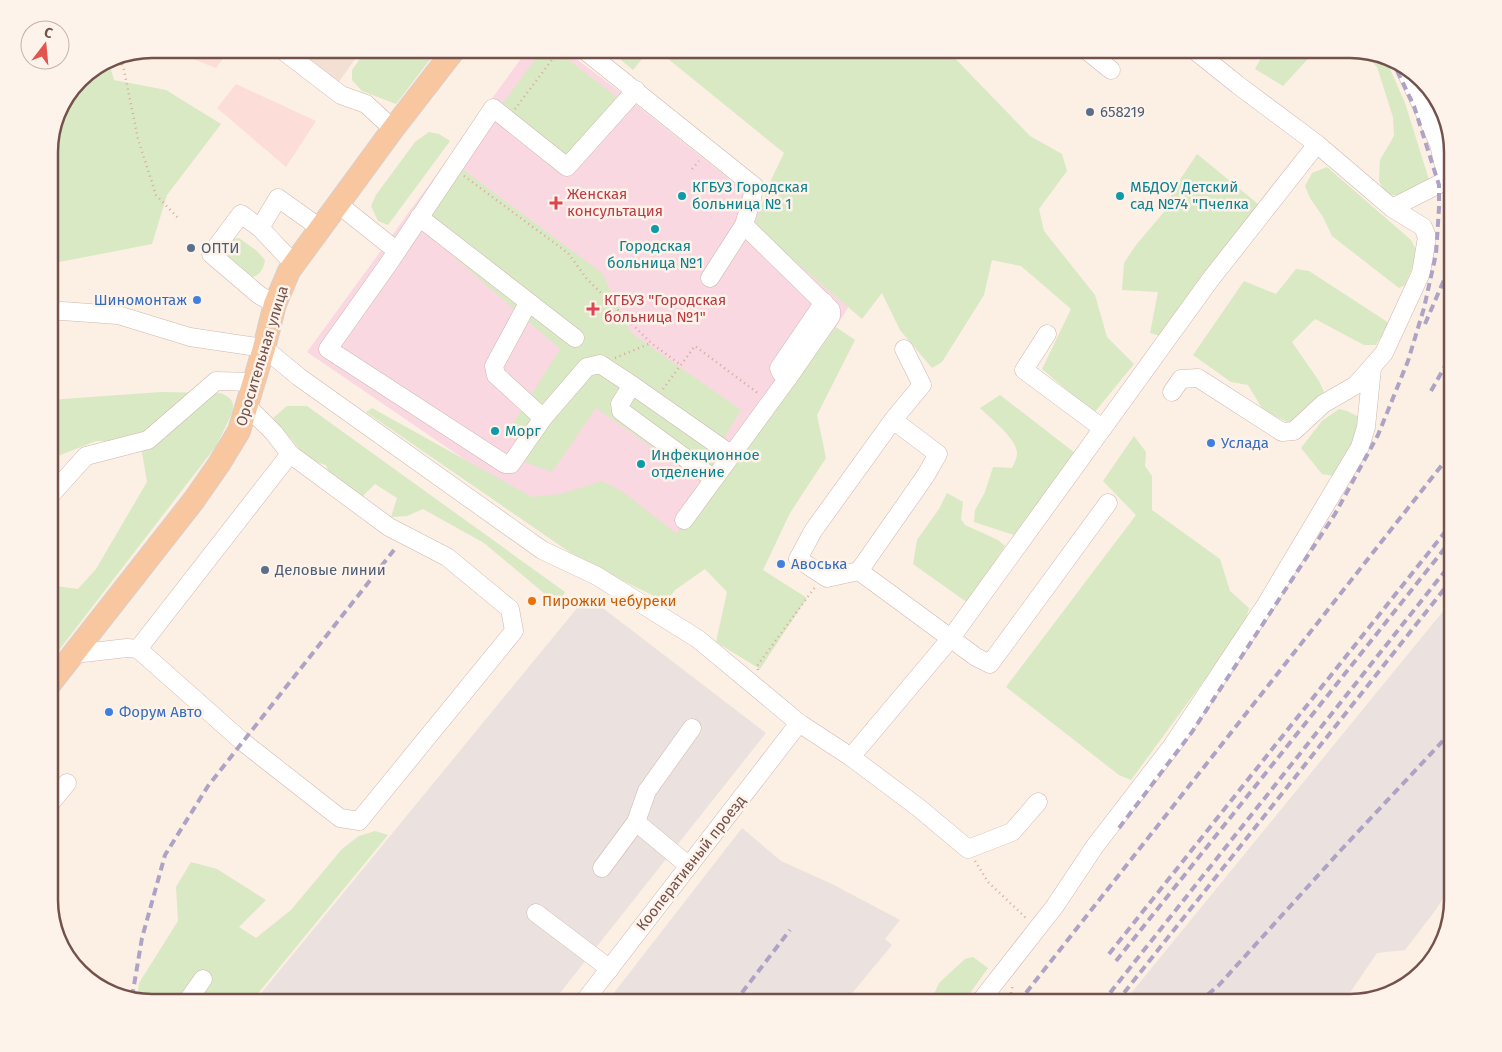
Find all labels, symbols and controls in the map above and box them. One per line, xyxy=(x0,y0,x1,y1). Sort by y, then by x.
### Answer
north arrow xyxy=(20,20,70,70)
text: С xyxy=(42,24,55,42)
place label: 658219 xyxy=(1100,103,1145,121)
marker: 658219 xyxy=(1084,106,1096,118)
place label: КГБУЗ Городская больница № 1 xyxy=(692,178,808,213)
place label: МБДОУ Детский сад №74 "Пчелка xyxy=(1130,178,1249,213)
place label: Женская консультация xyxy=(567,185,663,220)
marker: КГБУЗ Городская больница № 1 xyxy=(676,190,688,202)
marker: МБДОУ Детский сад №74 "Пчелка xyxy=(1114,190,1126,202)
marker: Женская консультация xyxy=(549,196,563,210)
marker: Городская больница №1 xyxy=(649,223,661,235)
place label: Городская больница №1 xyxy=(607,237,703,272)
place label: ОПТИ xyxy=(201,239,240,257)
marker: ОПТИ xyxy=(185,242,197,254)
street label: Оросительная улица xyxy=(232,284,292,428)
place label: Шиномонтаж xyxy=(94,291,187,309)
place label: КГБУЗ "Городская больница №1" xyxy=(604,291,726,326)
marker: Шиномонтаж xyxy=(191,294,203,306)
marker: КГБУЗ "Городская больница №1" xyxy=(586,302,600,316)
place label: Морг xyxy=(505,422,541,440)
marker: Морг xyxy=(489,425,501,437)
place label: Услада xyxy=(1221,434,1269,452)
marker: Услада xyxy=(1205,437,1217,449)
place label: Инфекционное отделение xyxy=(651,446,760,481)
marker: Инфекционное отделение xyxy=(635,458,647,470)
place label: Авоська xyxy=(791,555,847,573)
marker: Авоська xyxy=(775,558,787,570)
place label: Деловые линии xyxy=(274,561,386,579)
marker: Деловые линии xyxy=(259,564,271,576)
place label: Пирожки чебуреки xyxy=(542,592,677,610)
marker: Пирожки чебуреки xyxy=(526,595,538,607)
place label: Форум Авто xyxy=(119,703,202,721)
marker: Форум Авто xyxy=(103,706,115,718)
street label: Кооперативный проезд xyxy=(633,792,749,934)

